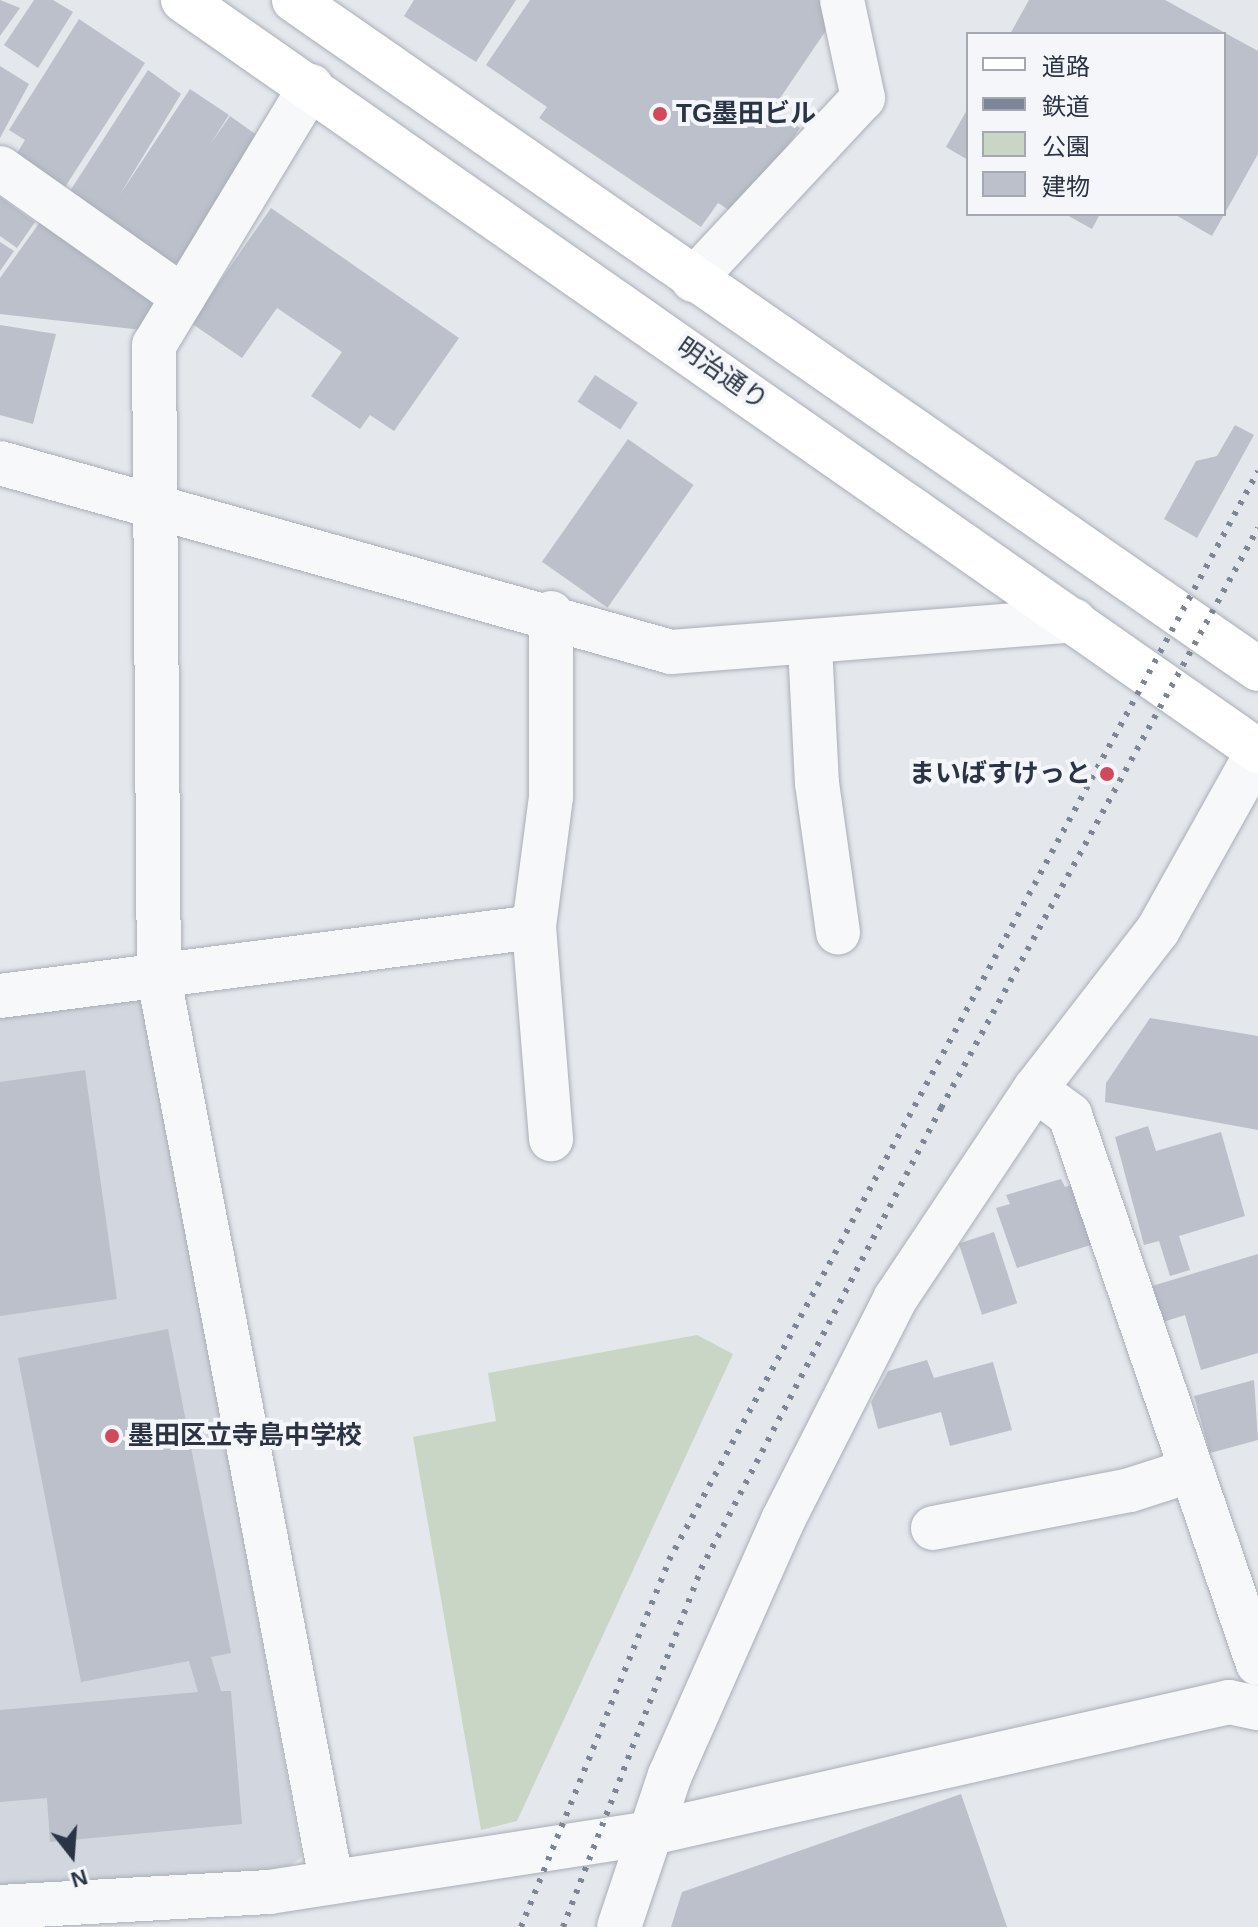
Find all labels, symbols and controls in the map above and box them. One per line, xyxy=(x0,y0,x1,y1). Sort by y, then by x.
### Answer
legend xyxy=(966,32,1226,216)
text: 道路 xyxy=(1042,53,1090,80)
text: 鉄道 xyxy=(1042,93,1090,120)
place label: TG墨田ビル xyxy=(676,98,816,130)
marker: TG墨田ビル xyxy=(651,105,669,123)
text: 公園 xyxy=(1042,133,1090,160)
text: 建物 xyxy=(1042,173,1090,200)
street label: 明治通り xyxy=(670,331,774,417)
place label: まいばすけっと xyxy=(909,758,1091,790)
marker: まいばすけっと xyxy=(1098,765,1116,783)
place label: 墨田区立寺島中学校 xyxy=(128,1420,362,1452)
marker: 墨田区立寺島中学校 xyxy=(103,1427,121,1445)
north arrow xyxy=(32,1815,112,1895)
text: N xyxy=(68,1864,90,1893)

